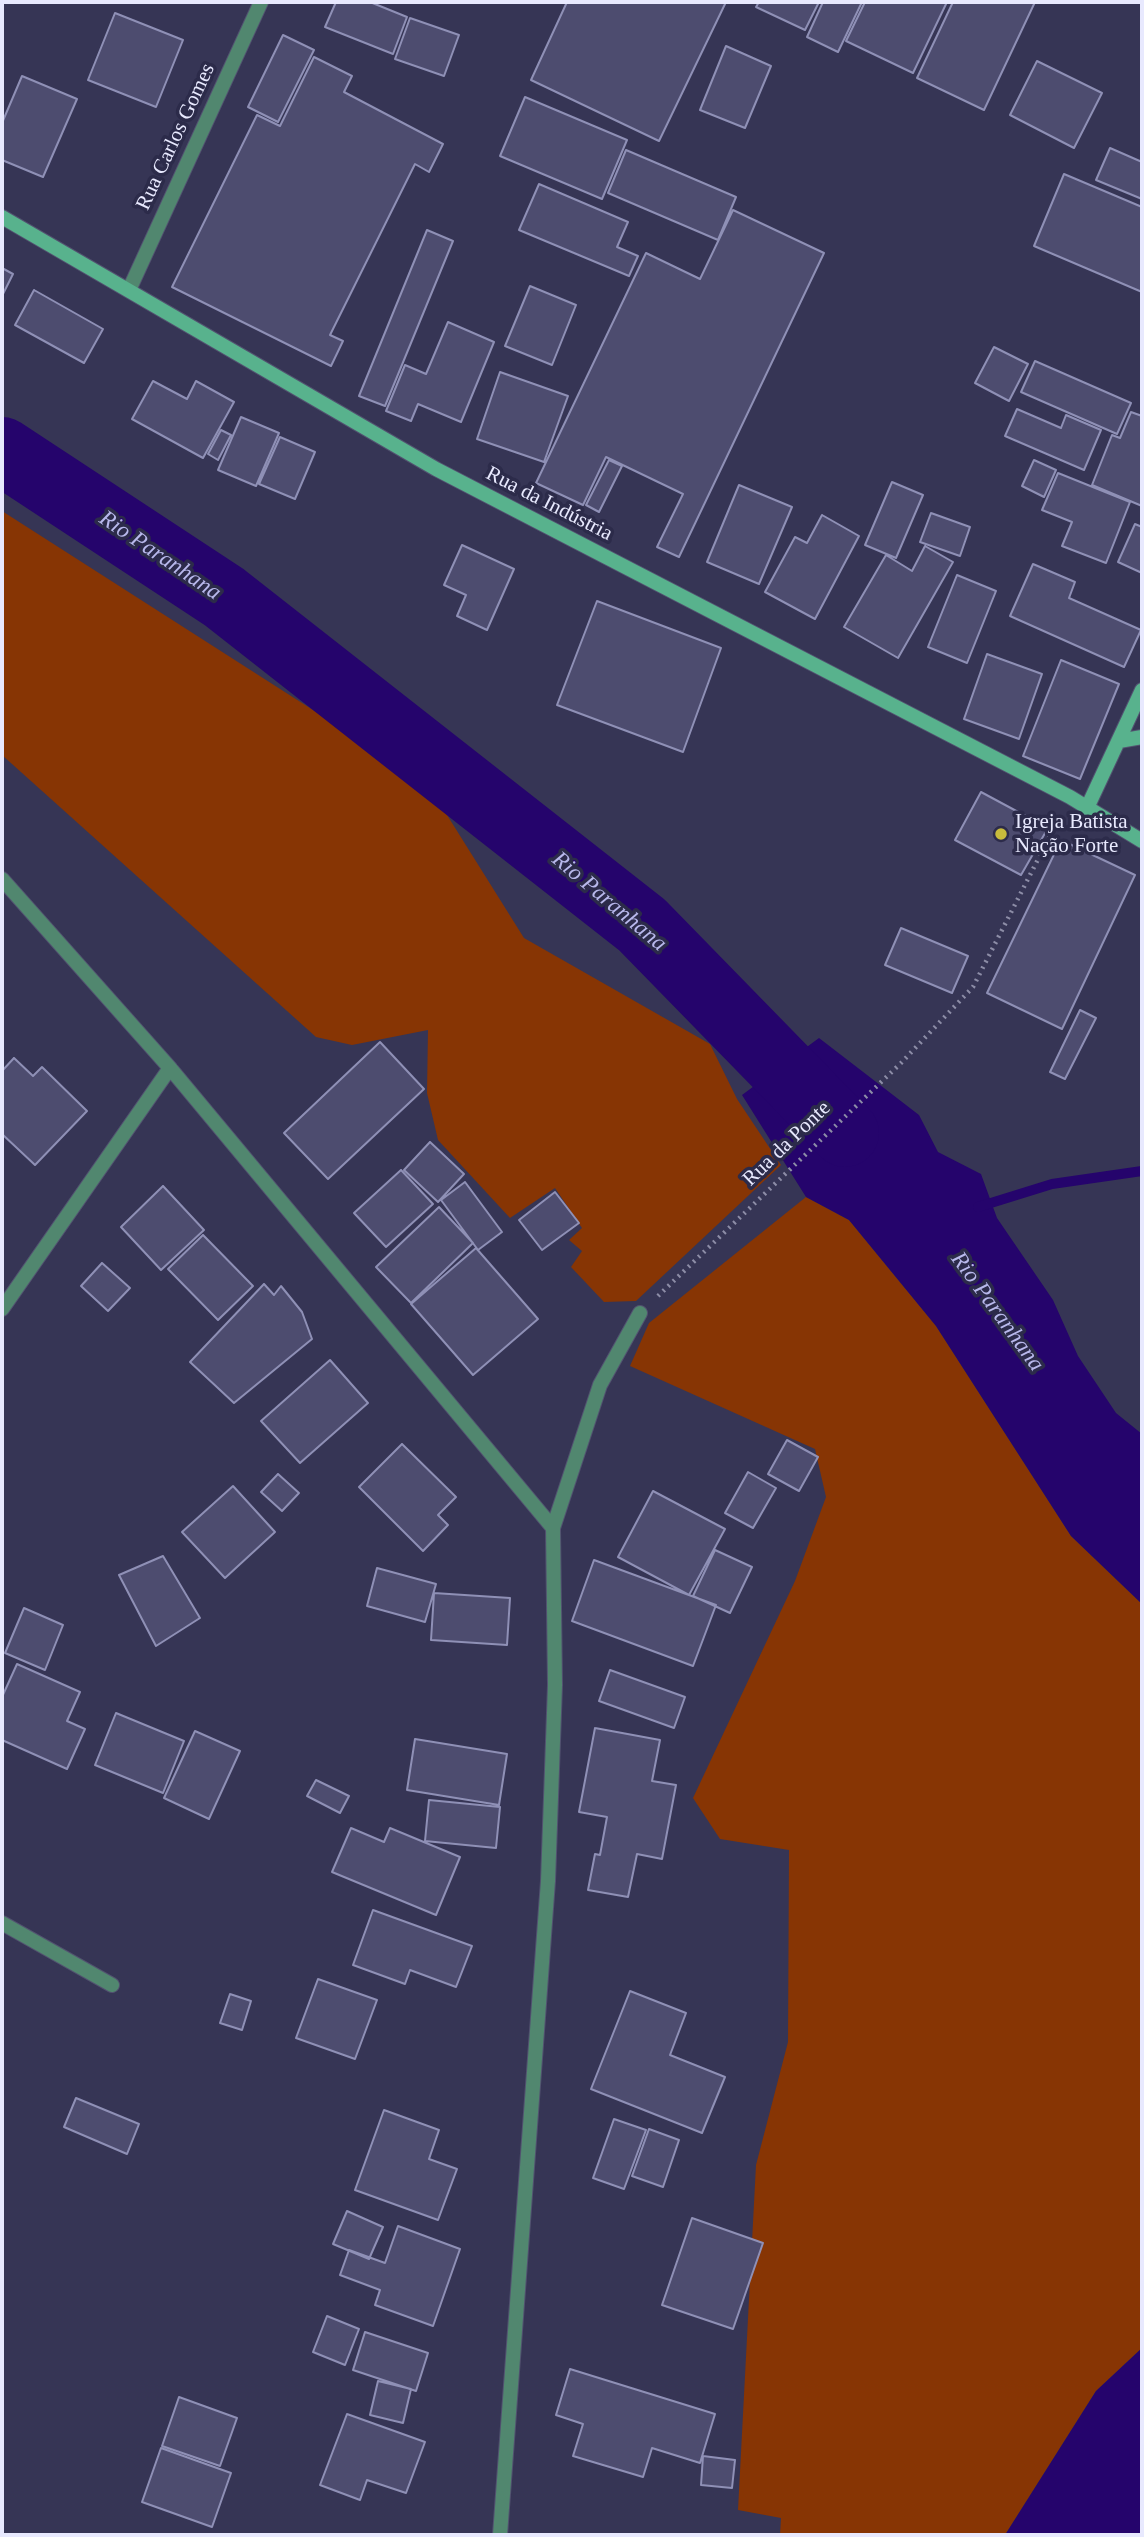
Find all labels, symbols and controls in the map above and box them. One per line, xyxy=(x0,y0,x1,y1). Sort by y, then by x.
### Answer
street label: Rua Carlos Gomes xyxy=(131,60,221,214)
street label: Rua da Indústria xyxy=(481,461,617,547)
water label: Rio Paranhana xyxy=(94,505,226,607)
place label: Igreja Batista Nação Forte xyxy=(1015,809,1128,859)
marker: Igreja Batista Nação Forte xyxy=(993,826,1009,842)
water label: Rio Paranhana xyxy=(546,846,672,958)
street label: Rua da Ponte xyxy=(738,1096,836,1192)
water label: Rio Paranhana xyxy=(944,1247,1050,1377)

